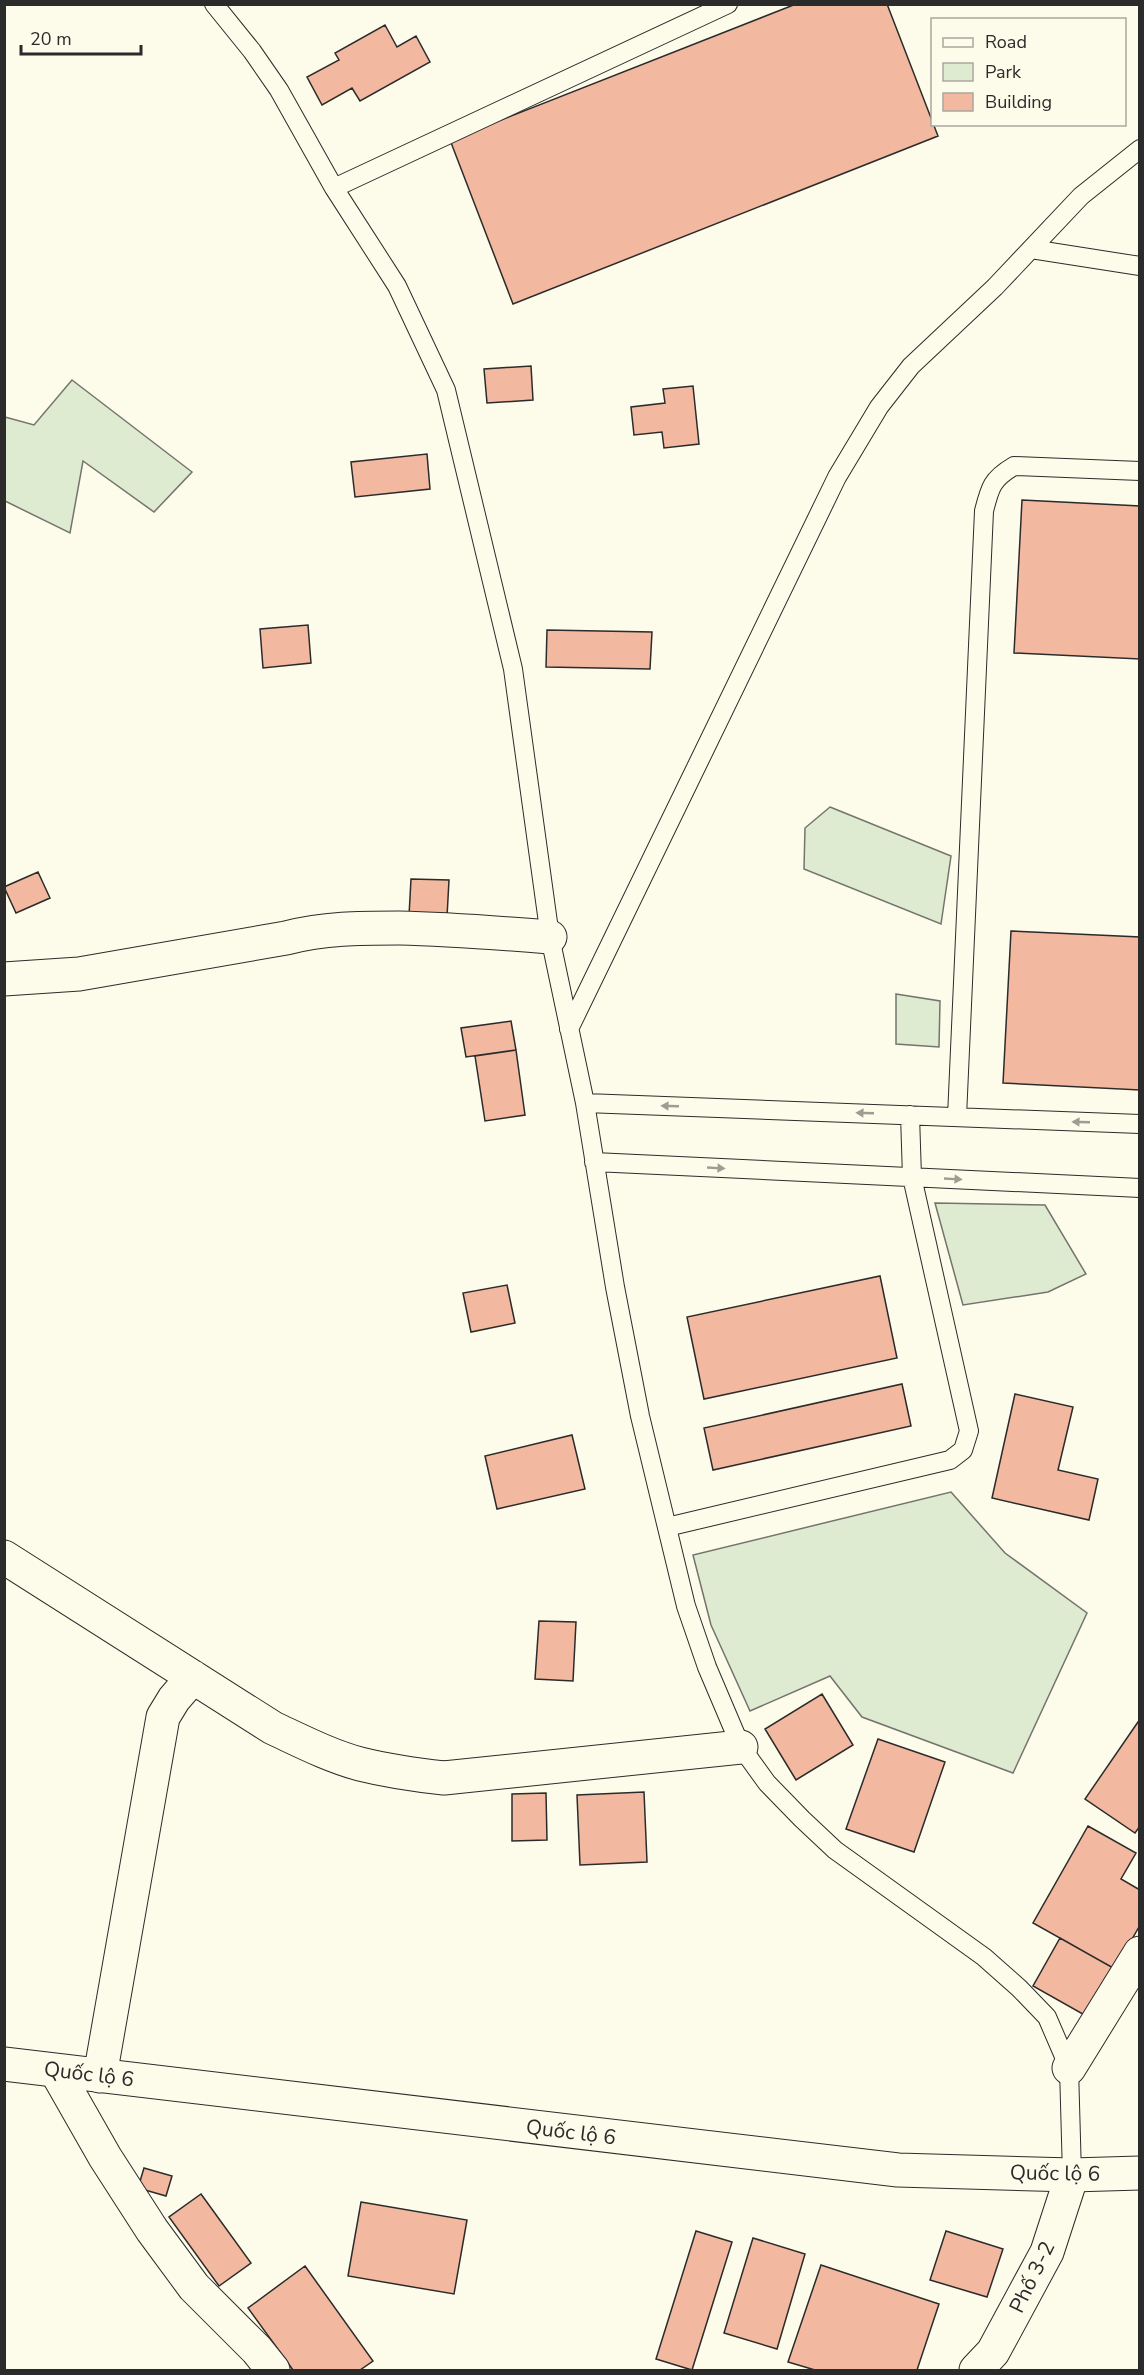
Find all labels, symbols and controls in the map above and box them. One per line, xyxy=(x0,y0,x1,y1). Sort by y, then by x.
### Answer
scale bar xyxy=(21,18,141,56)
legend xyxy=(931,18,1126,126)
text: 20 m xyxy=(30,27,72,51)
text: Road xyxy=(985,30,1027,54)
text: Park xyxy=(985,60,1022,84)
text: Building xyxy=(985,90,1052,114)
one-way arrow xyxy=(661,1101,680,1110)
one-way arrow xyxy=(856,1109,875,1118)
one-way arrow xyxy=(1072,1117,1091,1127)
one-way arrow xyxy=(706,1163,725,1172)
one-way arrow xyxy=(943,1174,962,1183)
street label: Quốc lộ 6 xyxy=(42,2055,136,2093)
street label: Quốc lộ 6 xyxy=(524,2113,618,2151)
street label: Quốc lộ 6 xyxy=(1010,2158,1100,2188)
street label: Phố 3-2 xyxy=(1003,2237,1061,2317)

